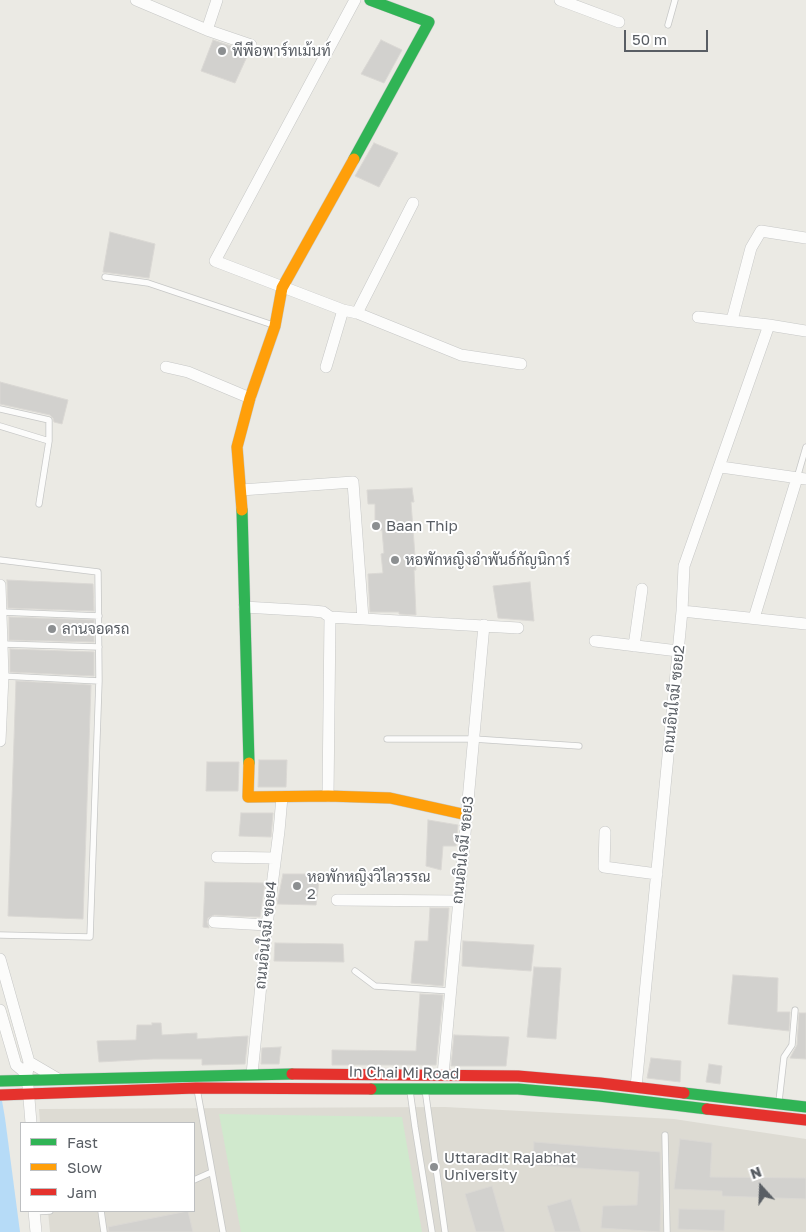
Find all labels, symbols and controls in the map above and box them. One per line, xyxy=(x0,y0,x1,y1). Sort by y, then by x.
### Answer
scale bar xyxy=(626,20,710,52)
text: 50 m xyxy=(632,30,667,48)
place label: พีพีอพาร์ทเม้นท์ xyxy=(232,42,331,60)
marker: พีพีอพาร์ทเม้นท์ xyxy=(216,45,228,57)
place label: Baan Thip xyxy=(386,517,458,535)
marker: Baan Thip xyxy=(370,520,382,532)
place label: หอพักหญิงอำพันธ์กัญนิการ์ xyxy=(405,551,570,569)
marker: หอพักหญิงอำพันธ์กัญนิการ์ xyxy=(389,554,401,566)
place label: ลานจอดรถ xyxy=(62,620,130,638)
marker: ลานจอดรถ xyxy=(46,623,58,635)
street label: ถนนอินใจมี ซอย2 xyxy=(659,644,689,754)
street label: ถนนอินใจมี ซอย3 xyxy=(448,795,478,905)
place label: หอพักหญิงวิไลวรรณ 2 xyxy=(307,868,430,903)
street label: ถนนอินใจมี ซอย4 xyxy=(251,880,281,990)
marker: หอพักหญิงวิไลวรรณ 2 xyxy=(291,880,303,892)
street label: In Chai Mi Road xyxy=(348,1063,460,1083)
legend xyxy=(20,1122,195,1212)
text: Fast xyxy=(67,1133,98,1151)
place label: Uttaradit Rajabhat University xyxy=(444,1149,576,1184)
text: Slow xyxy=(67,1158,102,1176)
marker: Uttaradit Rajabhat University xyxy=(428,1161,440,1173)
north arrow xyxy=(736,1162,786,1212)
text: N xyxy=(748,1163,764,1182)
text: Jam xyxy=(67,1183,97,1201)

